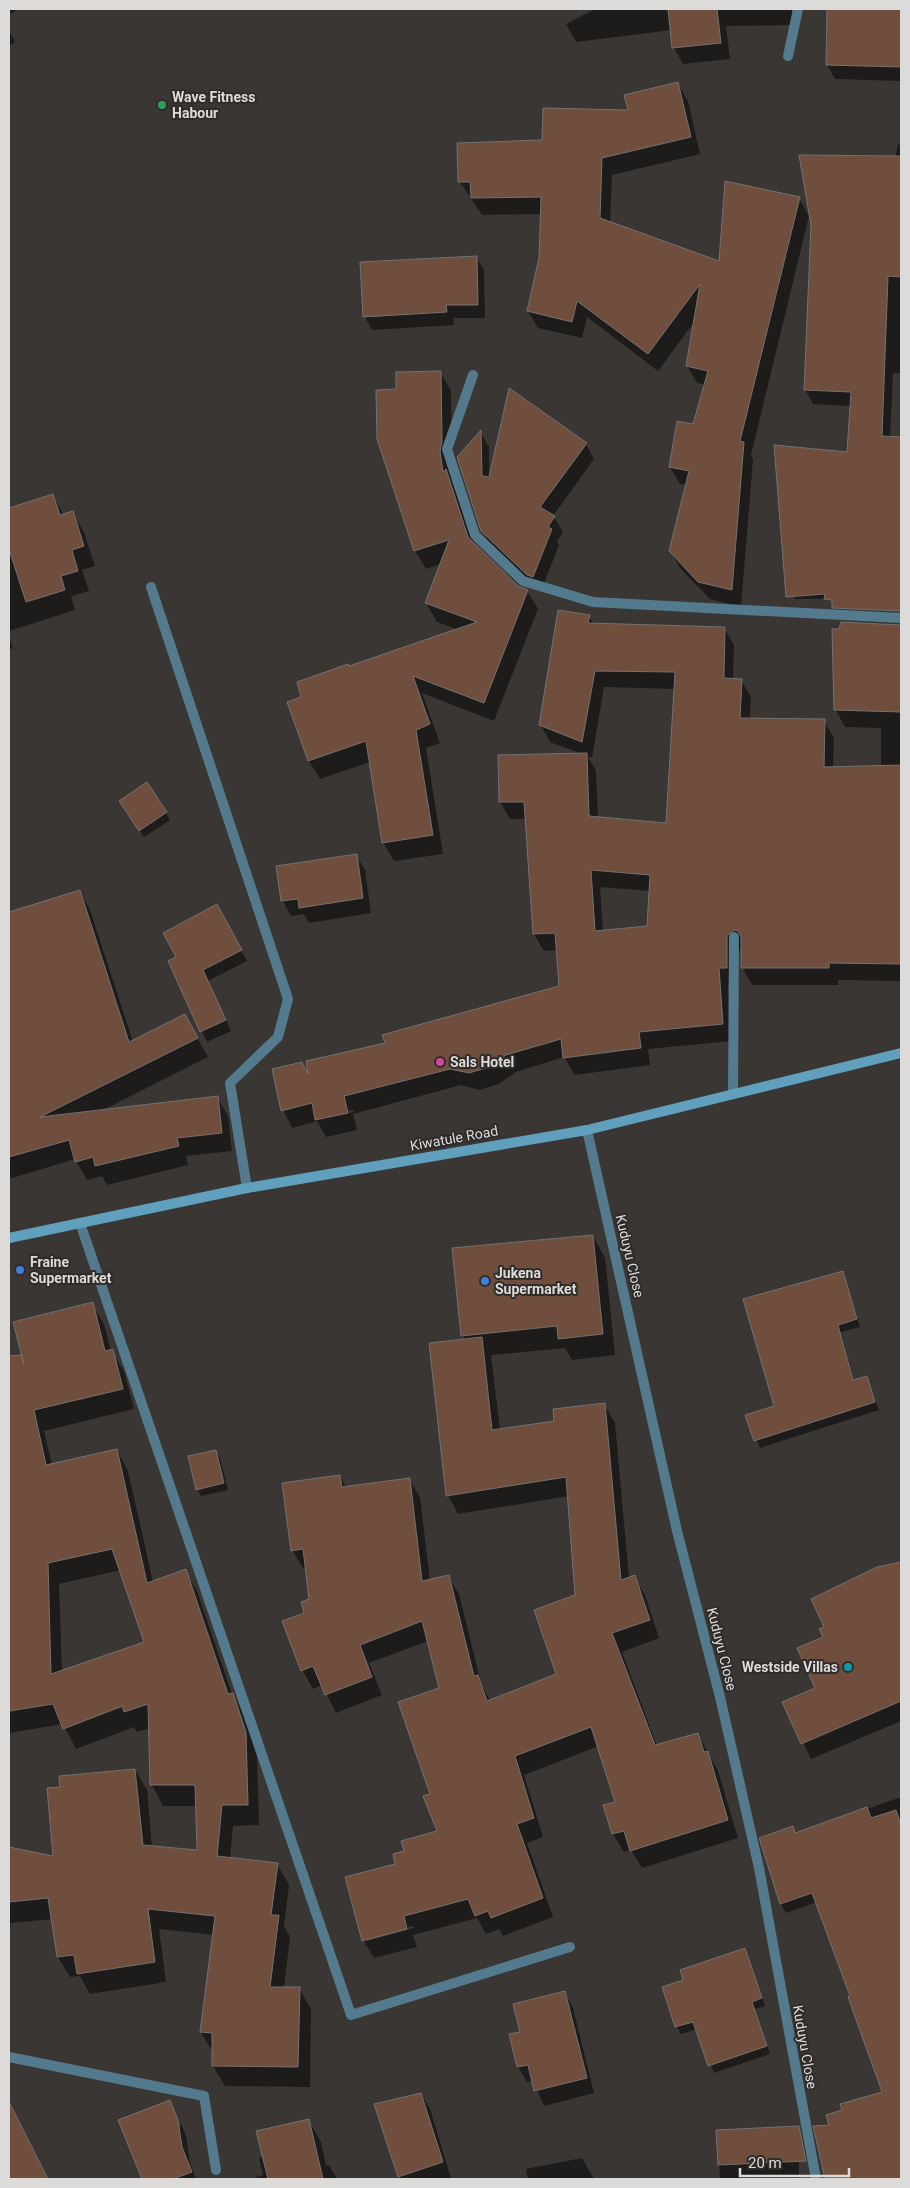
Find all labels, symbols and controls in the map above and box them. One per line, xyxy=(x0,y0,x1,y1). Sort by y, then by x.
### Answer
place label: Wave Fitness Habour xyxy=(172,89,255,121)
marker: Wave Fitness Habour xyxy=(156,99,168,111)
place label: Sals Hotel xyxy=(450,1054,514,1070)
marker: Sals Hotel xyxy=(434,1056,446,1068)
street label: Kiwatule Road xyxy=(409,1122,499,1154)
street label: Kuduyu Close xyxy=(613,1213,647,1299)
place label: Fraine Supermarket xyxy=(30,1254,112,1286)
marker: Fraine Supermarket xyxy=(14,1264,26,1276)
place label: Jukena Supermarket xyxy=(495,1265,577,1297)
marker: Jukena Supermarket xyxy=(479,1275,491,1287)
street label: Kuduyu Close xyxy=(704,1606,740,1692)
place label: Westside Villas xyxy=(742,1659,838,1675)
marker: Westside Villas xyxy=(842,1661,854,1673)
street label: Kuduyu Close xyxy=(790,2004,820,2090)
scale bar xyxy=(740,2146,849,2178)
text: 20 m xyxy=(748,2154,782,2172)

